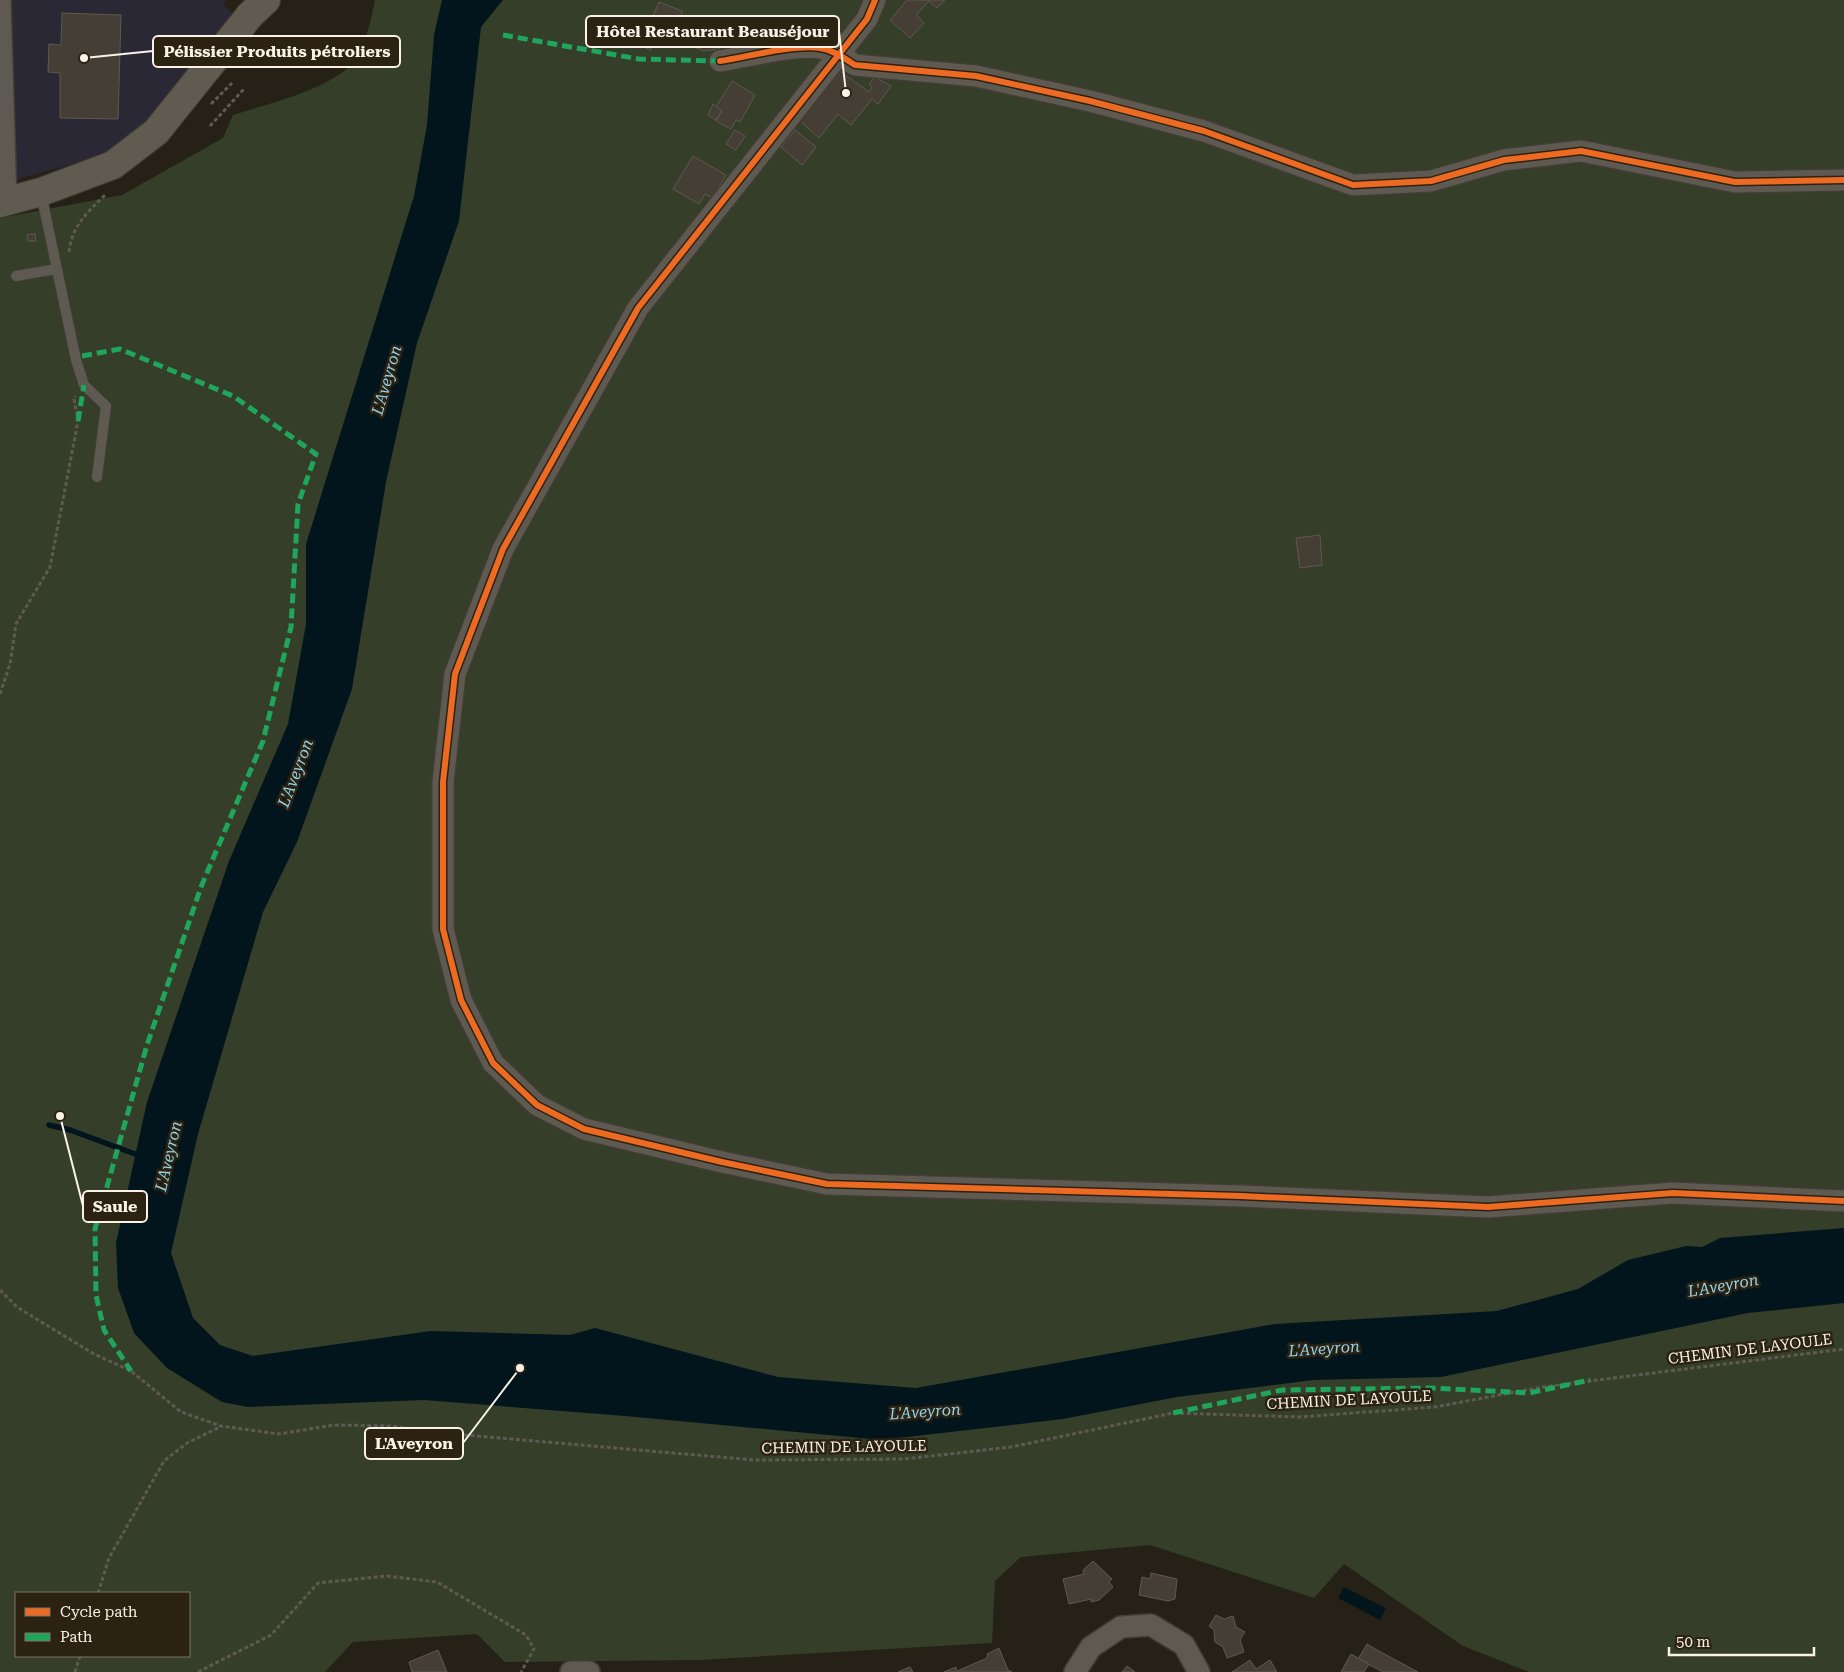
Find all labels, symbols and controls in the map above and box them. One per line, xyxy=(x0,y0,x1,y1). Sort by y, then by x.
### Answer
callout: Hôtel Restaurant Beauséjour xyxy=(586,16,839,47)
text: Hôtel Restaurant Beauséjour xyxy=(596,22,830,41)
callout: Pélissier Produits pétroliers xyxy=(153,36,400,67)
text: Pélissier Produits pétroliers xyxy=(164,42,391,61)
water label: L'Aveyron xyxy=(367,343,405,418)
water label: L'Aveyron xyxy=(273,736,317,811)
water label: L'Aveyron xyxy=(151,1119,186,1194)
callout: Saule xyxy=(83,1191,147,1222)
text: Saule xyxy=(93,1197,137,1216)
water label: L'Aveyron xyxy=(1685,1270,1760,1301)
street label: CHEMIN DE LAYOULE xyxy=(1667,1330,1833,1368)
water label: L'Aveyron xyxy=(1287,1337,1360,1361)
street label: CHEMIN DE LAYOULE xyxy=(1266,1387,1432,1413)
water label: L'Aveyron xyxy=(888,1400,961,1424)
callout: L'Aveyron xyxy=(365,1428,463,1459)
text: L'Aveyron xyxy=(375,1434,453,1453)
street label: CHEMIN DE LAYOULE xyxy=(761,1437,927,1457)
legend xyxy=(15,1592,190,1657)
text: Cycle path xyxy=(60,1603,138,1621)
scale bar xyxy=(1669,1624,1814,1656)
text: Path xyxy=(60,1628,93,1646)
text: 50 m xyxy=(1676,1633,1711,1651)

